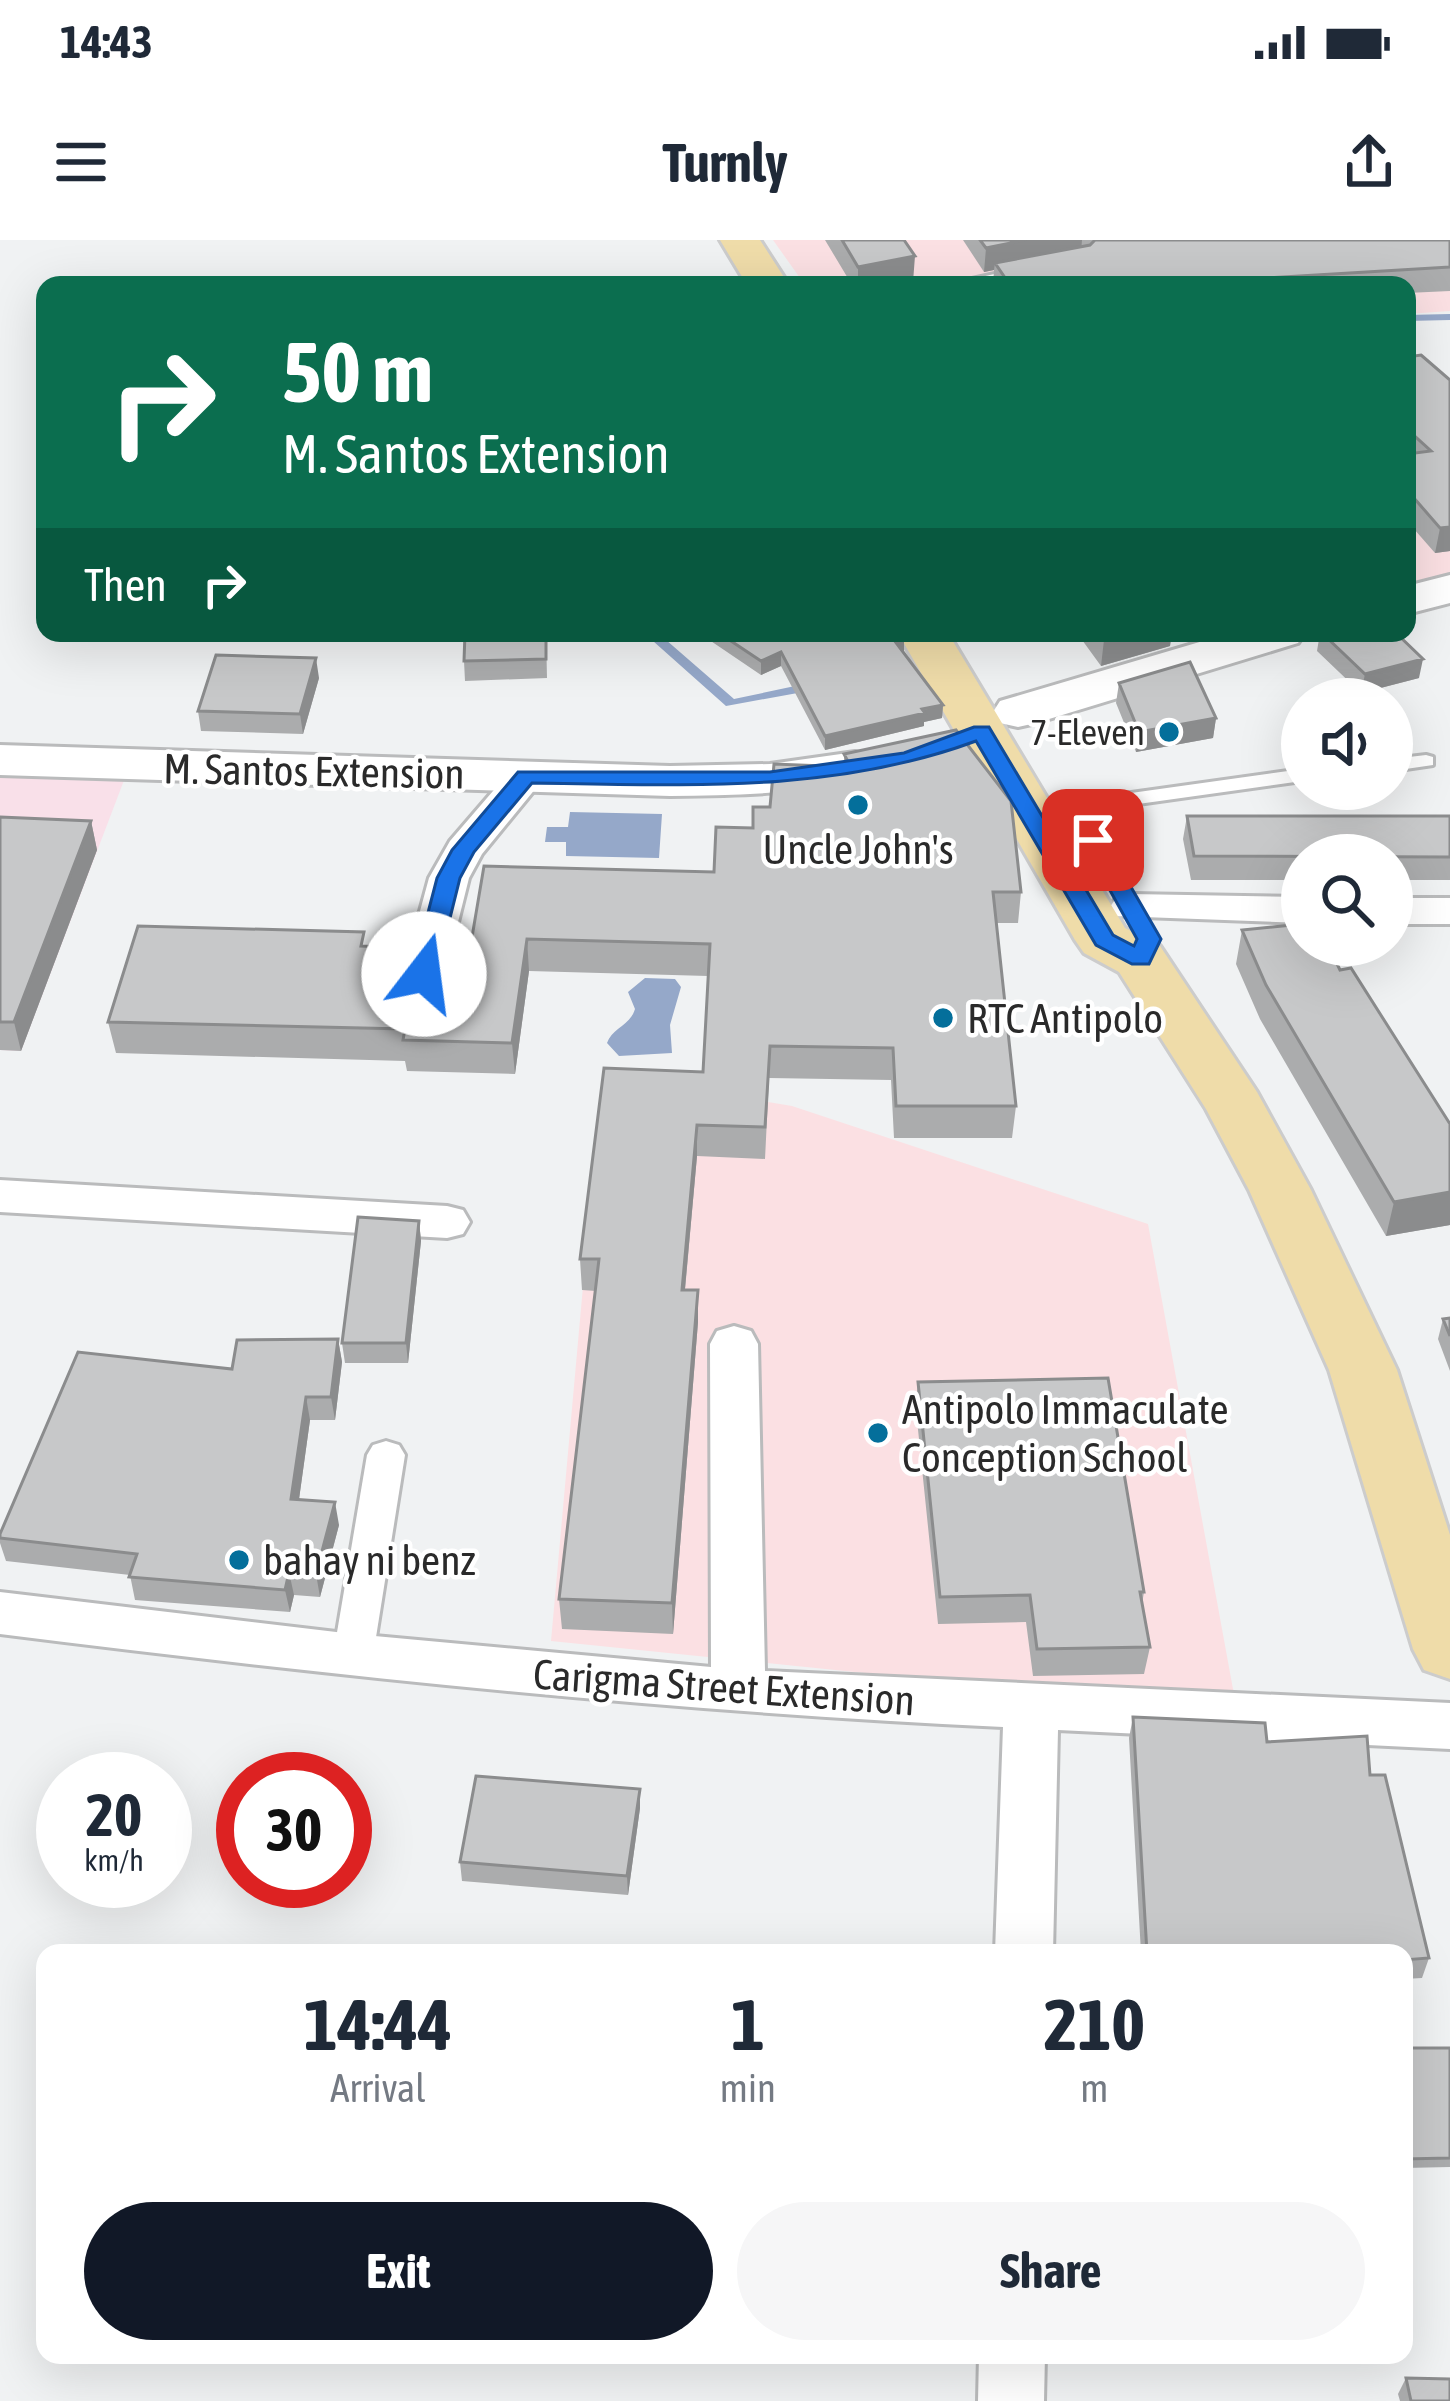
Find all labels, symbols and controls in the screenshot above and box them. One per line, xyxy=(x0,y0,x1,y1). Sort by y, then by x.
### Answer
text: 14:43 xyxy=(60,16,153,68)
icon: menu xyxy=(48,129,114,195)
icon: share xyxy=(1336,129,1402,195)
text: Turnly xyxy=(662,132,788,193)
icon: right xyxy=(84,324,240,480)
text: 50 m xyxy=(282,324,433,420)
text: M. Santos Extension xyxy=(282,423,670,484)
icon: right xyxy=(191,552,257,618)
text: Then xyxy=(84,559,167,611)
map controls xyxy=(1281,678,1413,966)
button: sound xyxy=(1281,678,1413,810)
place label: 7-Eleven xyxy=(1030,711,1145,753)
marker: 7-Eleven xyxy=(1156,719,1182,745)
street label: M. Santos Extension xyxy=(163,744,465,798)
pin xyxy=(1042,789,1144,891)
marker: Uncle John's xyxy=(845,792,871,818)
icon: arrive xyxy=(1060,807,1126,873)
place label: Uncle John's xyxy=(762,825,954,873)
button: search xyxy=(1281,834,1413,966)
position arrow xyxy=(361,911,487,1037)
place label: RTC Antipolo xyxy=(967,994,1163,1042)
marker: RTC Antipolo xyxy=(930,1005,956,1031)
place label: Antipolo Immaculate Conception School xyxy=(902,1385,1229,1481)
marker: Antipolo Immaculate Conception School xyxy=(865,1420,891,1446)
place label: bahay ni benz xyxy=(263,1536,476,1584)
marker: bahay ni benz xyxy=(226,1547,252,1573)
street label: Carigma Street Extension xyxy=(532,1650,916,1724)
speed limit sign: 30 xyxy=(216,1752,372,1908)
text: 20 xyxy=(86,1780,142,1849)
text: km/h xyxy=(84,1843,144,1877)
text: 14:44 xyxy=(304,1983,452,2065)
text: 1 xyxy=(731,1983,765,2065)
text: 210 xyxy=(1044,1983,1145,2065)
text: Arrival xyxy=(330,2066,426,2110)
text: min xyxy=(720,2066,776,2110)
text: m xyxy=(1080,2066,1108,2110)
button: Exit xyxy=(84,2202,713,2340)
button: Share xyxy=(737,2202,1365,2340)

